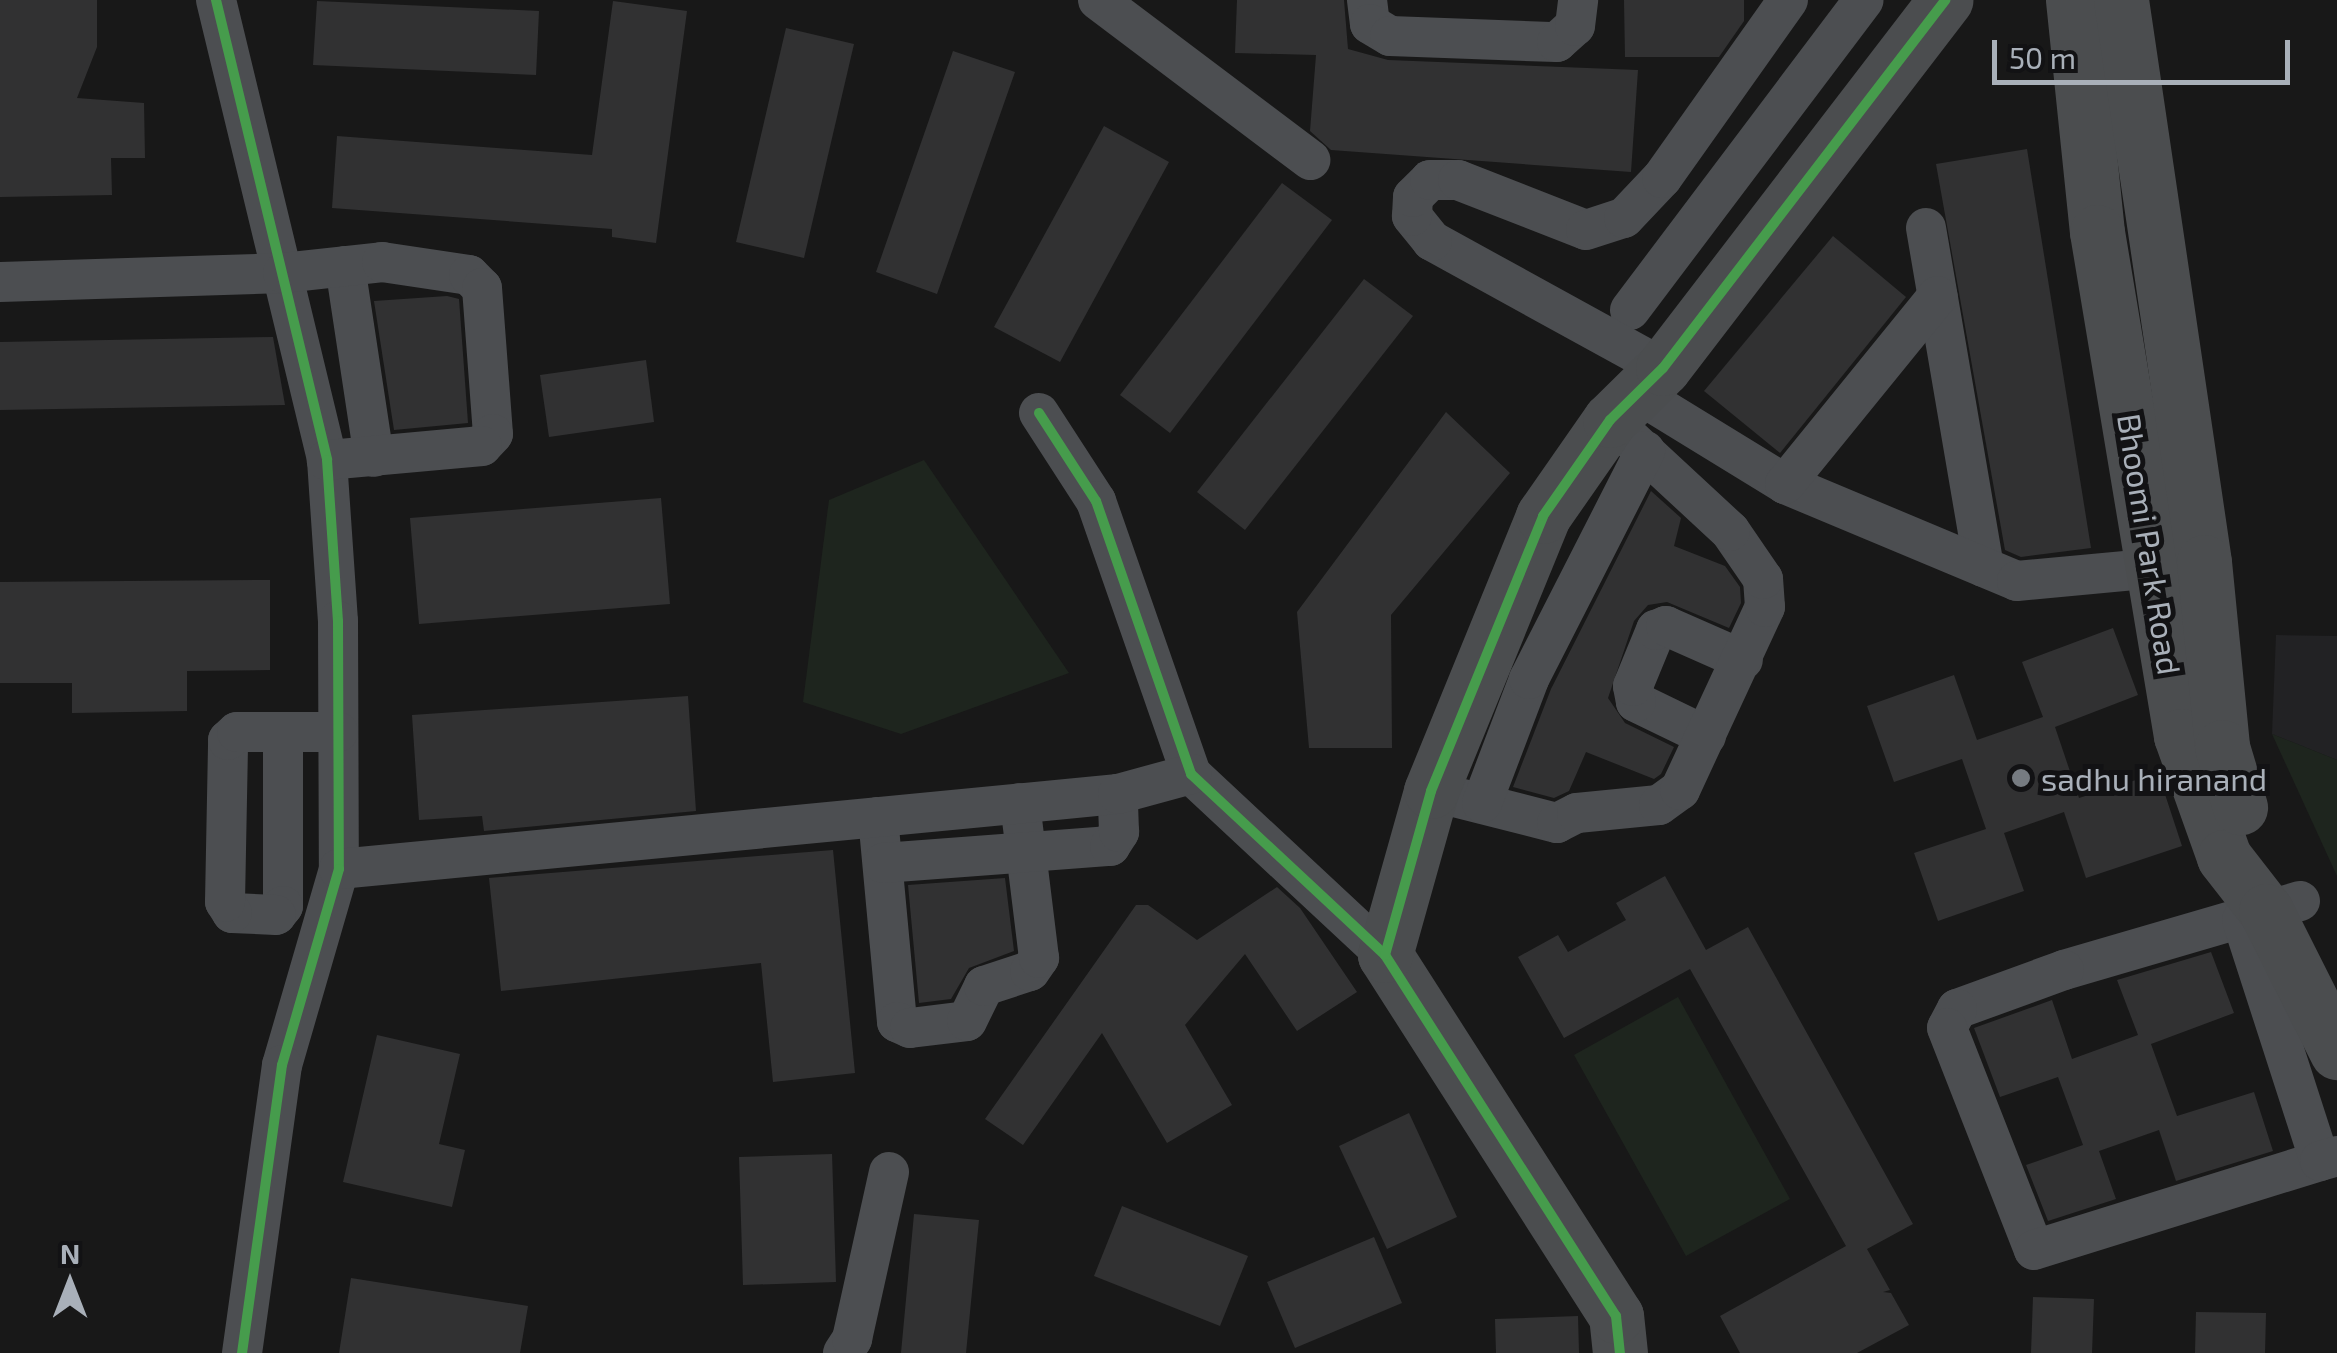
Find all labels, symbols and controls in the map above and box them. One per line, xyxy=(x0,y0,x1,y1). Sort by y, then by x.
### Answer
scale bar xyxy=(1997,20,2294,82)
text: 50 m xyxy=(2009,39,2076,75)
street label: Bhoomi Park Road xyxy=(2110,411,2190,677)
place label: sadhu hiranand xyxy=(2041,759,2267,797)
marker: sadhu hiranand xyxy=(2010,767,2032,789)
north arrow xyxy=(20,1233,120,1333)
text: N xyxy=(60,1236,80,1270)

